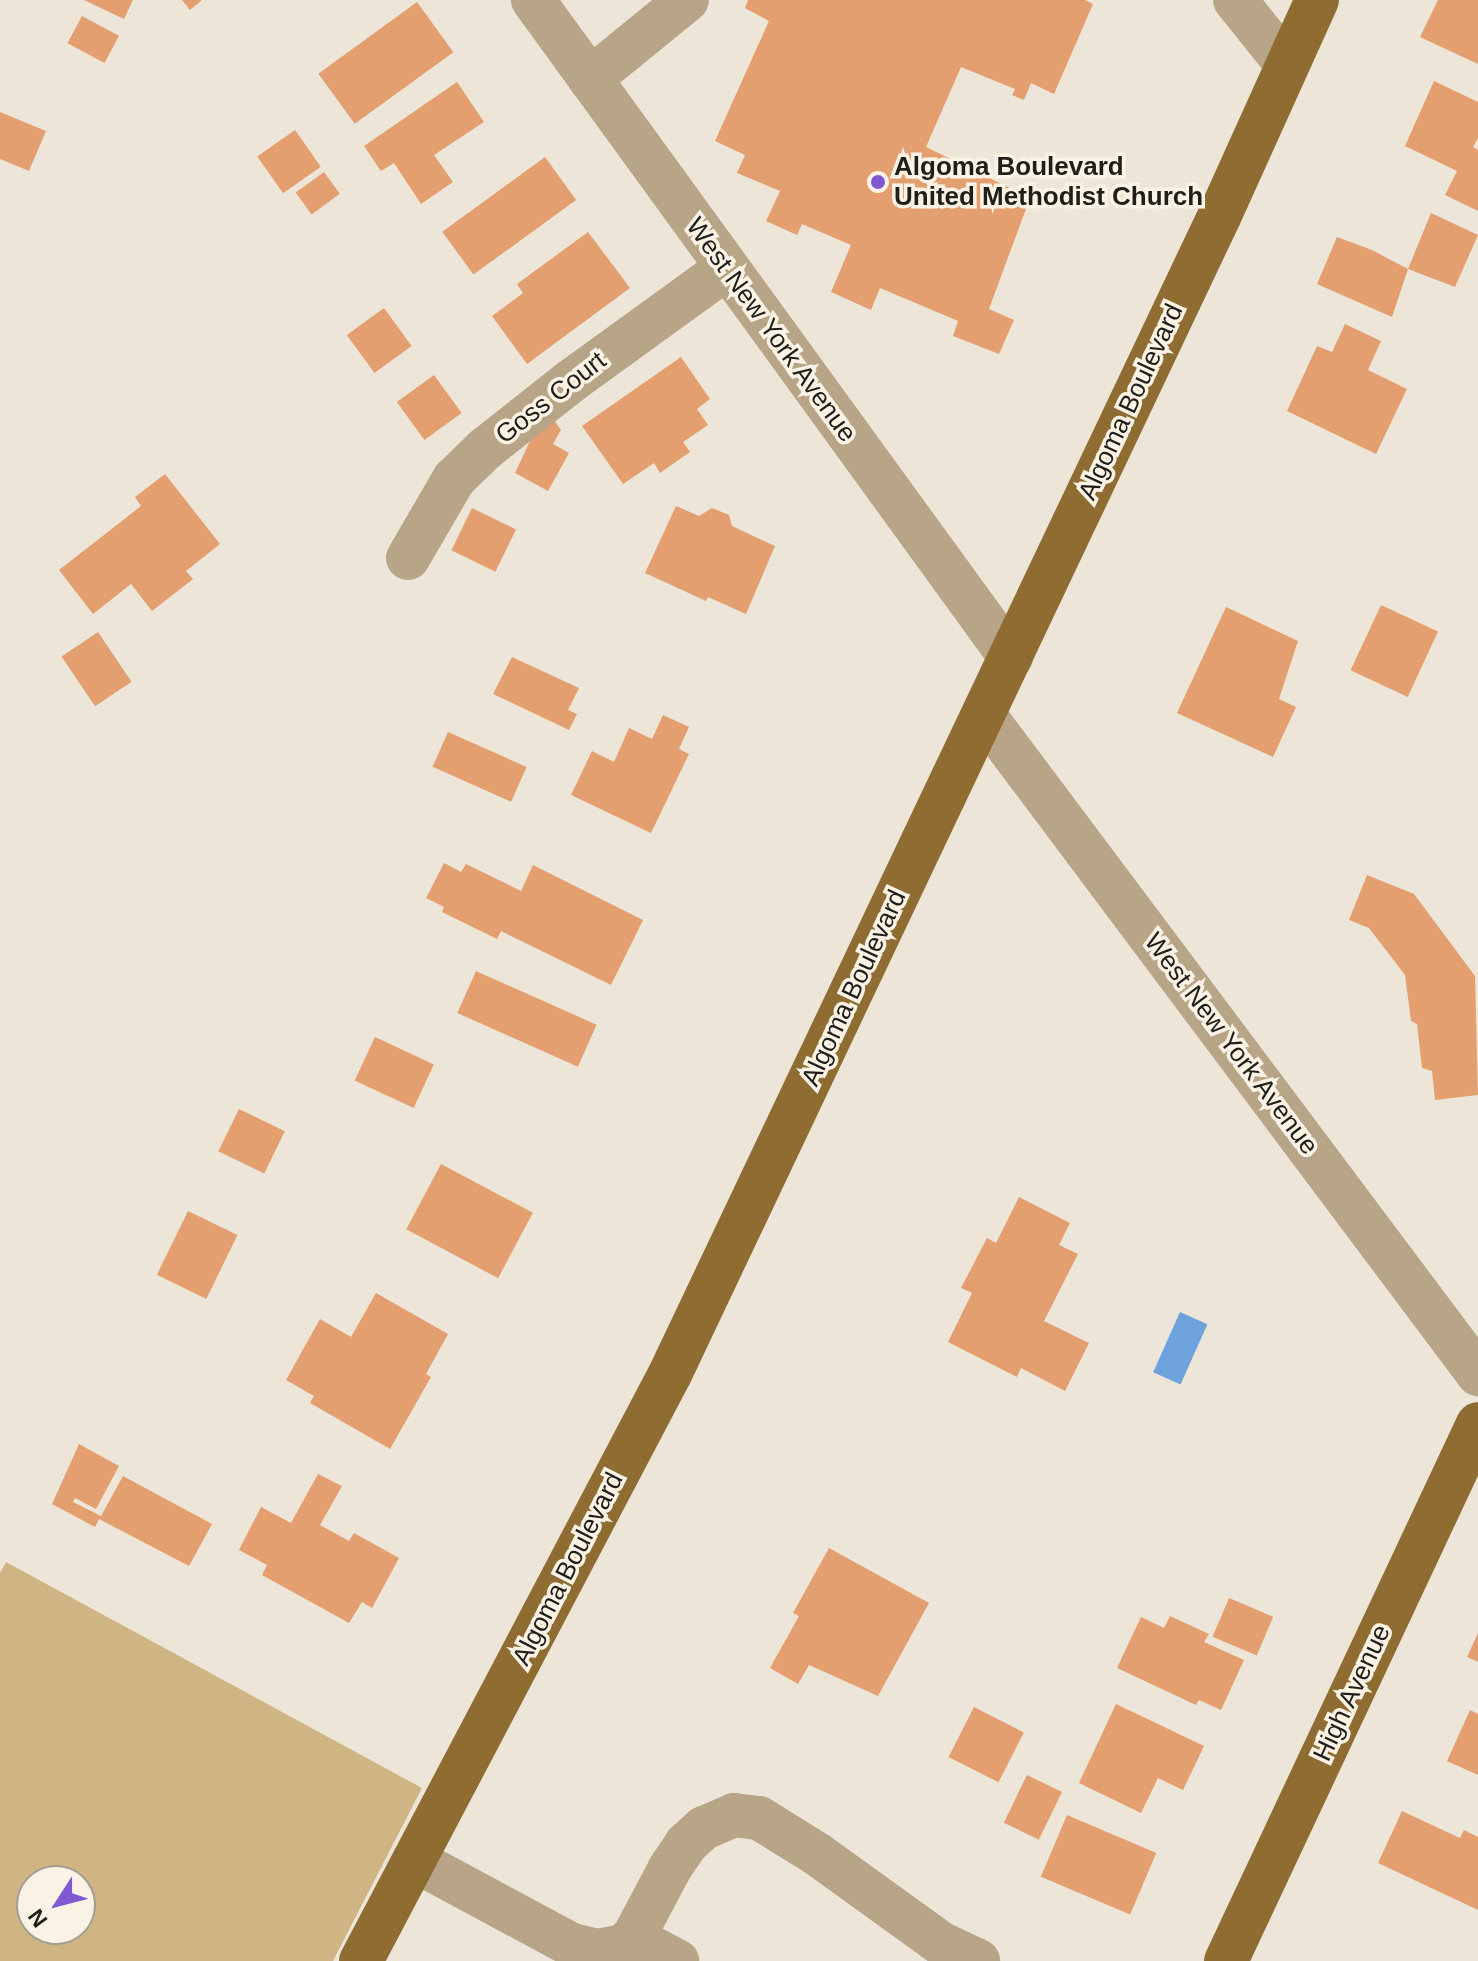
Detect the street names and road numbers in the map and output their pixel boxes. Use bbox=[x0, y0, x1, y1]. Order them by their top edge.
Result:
street label: West New York Avenue bbox=[679, 211, 863, 449]
street label: Algoma Boulevard bbox=[1072, 299, 1190, 505]
street label: Goss Court bbox=[490, 345, 612, 451]
street label: Algoma Boulevard bbox=[795, 885, 913, 1091]
street label: West New York Avenue bbox=[1137, 926, 1325, 1162]
street label: Algoma Boulevard bbox=[506, 1467, 630, 1671]
street label: High Avenue bbox=[1307, 1619, 1397, 1767]

